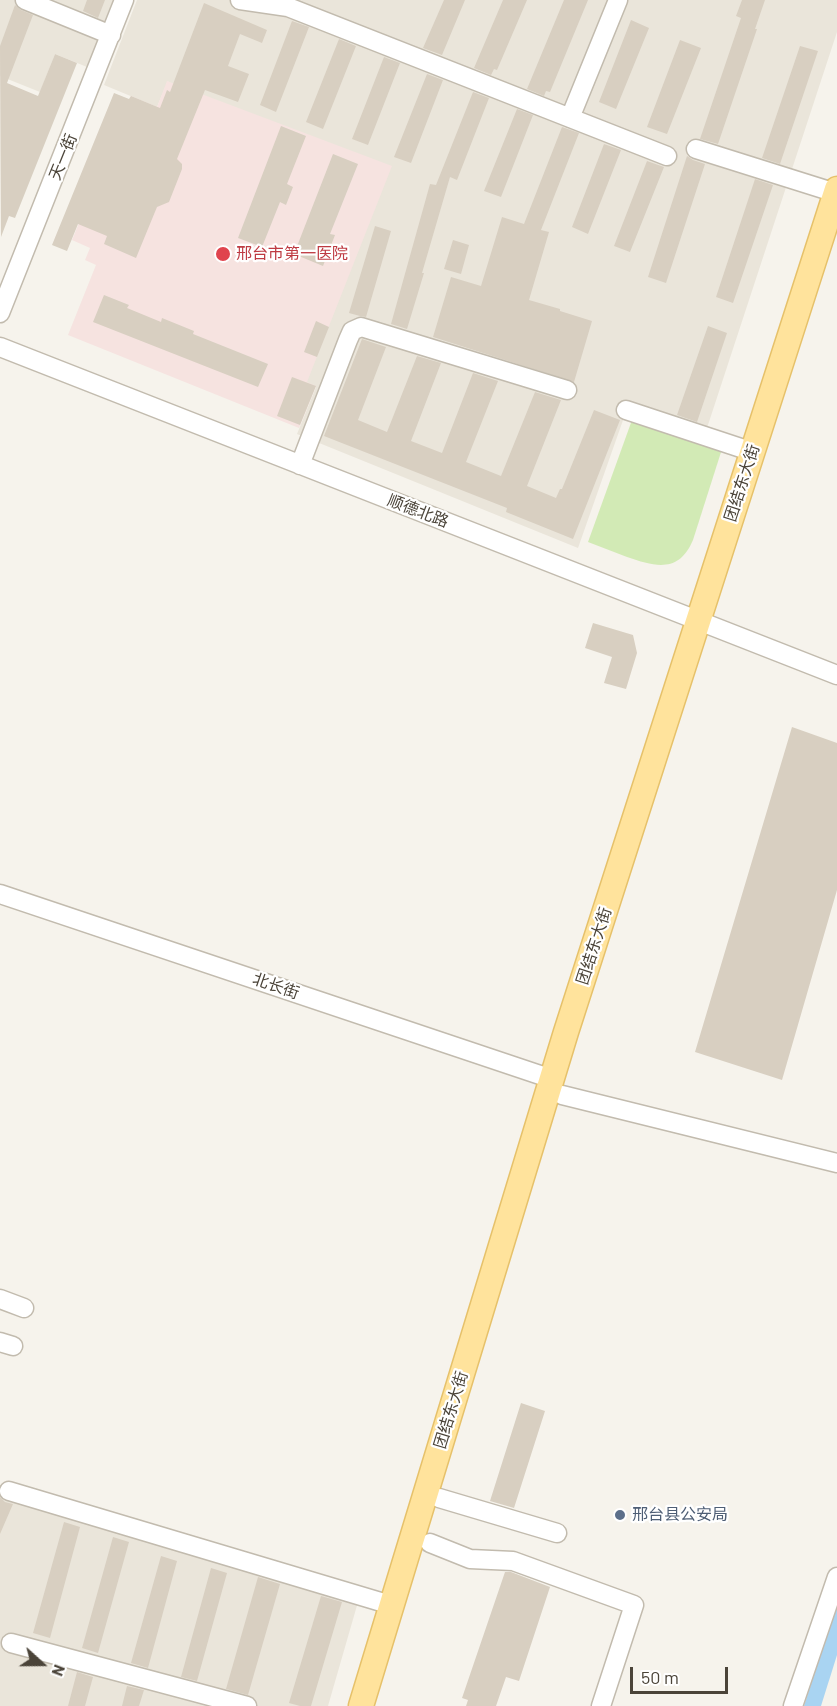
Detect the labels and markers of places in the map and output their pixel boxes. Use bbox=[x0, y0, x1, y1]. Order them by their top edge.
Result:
place label: 邢台市第一医院 bbox=[236, 244, 348, 264]
marker: 邢台市第一医院 bbox=[214, 245, 232, 263]
place label: 邢台县公安局 bbox=[632, 1505, 728, 1525]
marker: 邢台县公安局 bbox=[613, 1508, 627, 1522]

